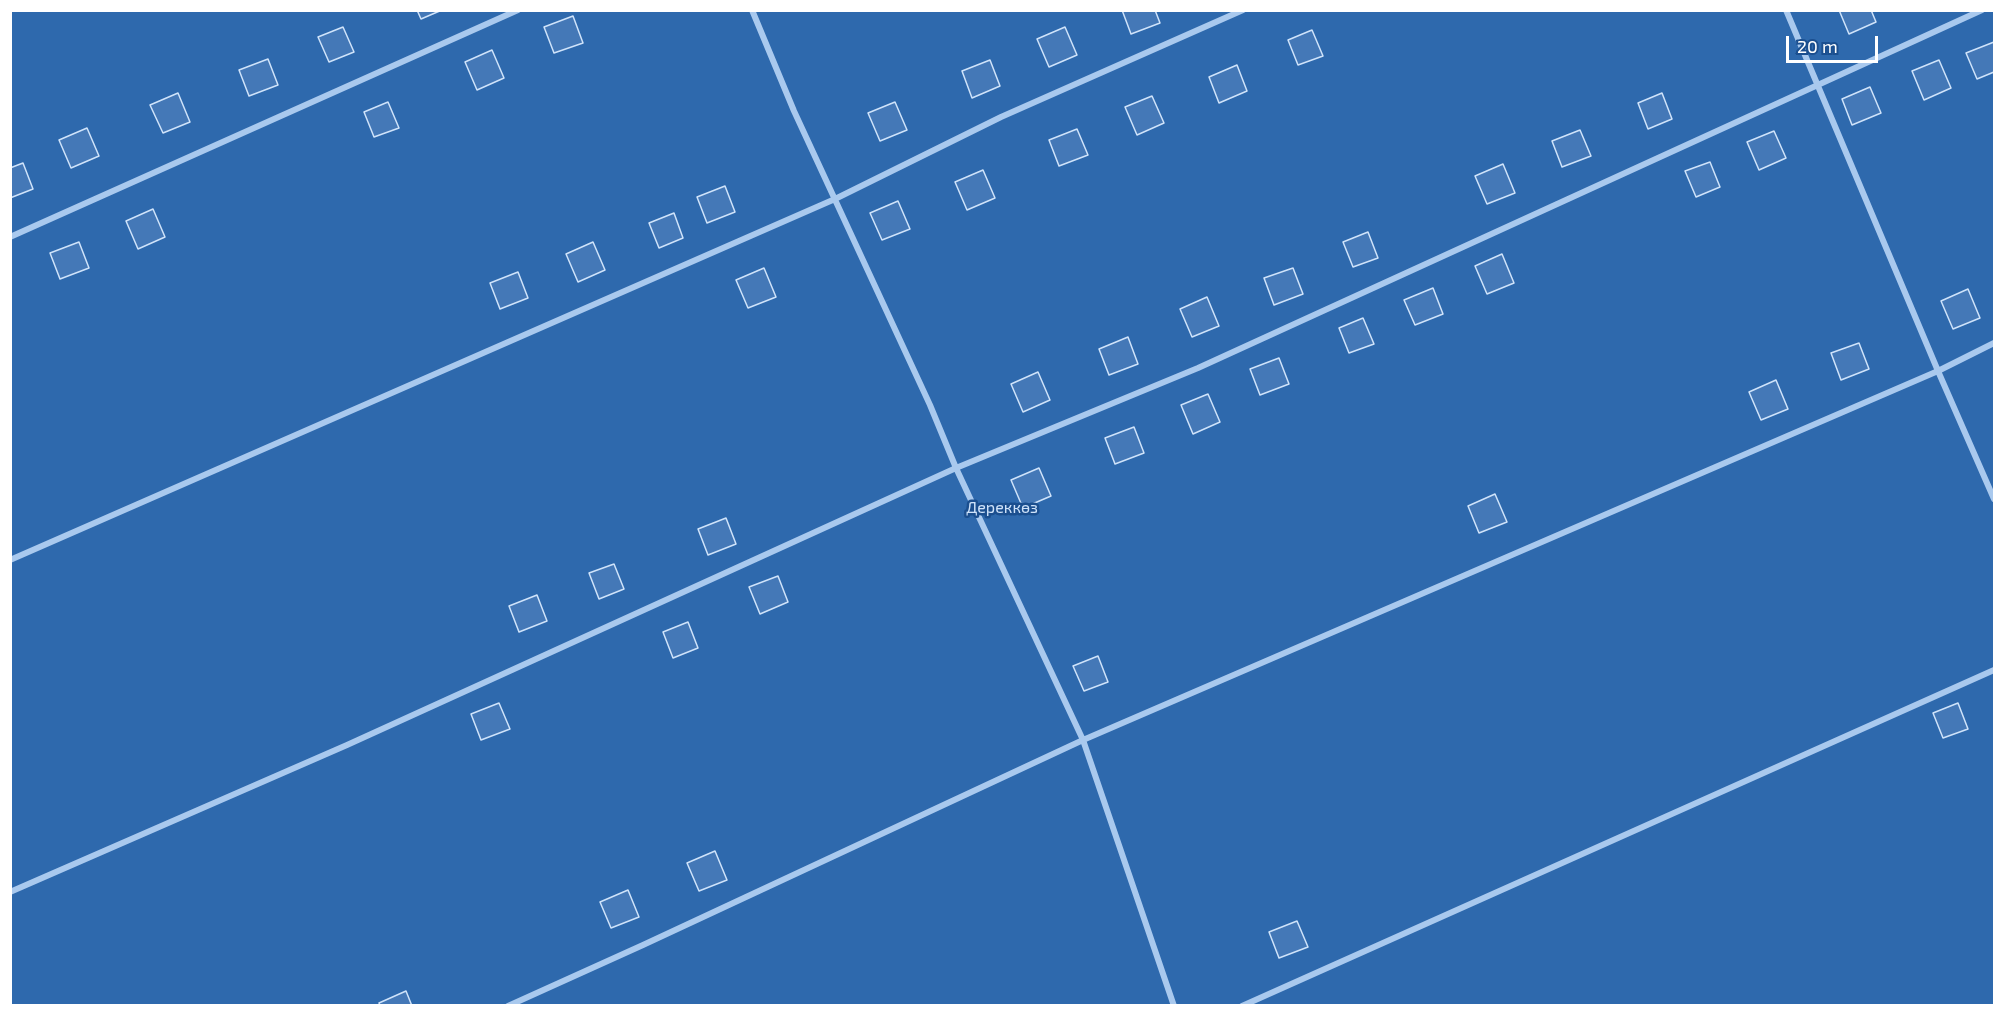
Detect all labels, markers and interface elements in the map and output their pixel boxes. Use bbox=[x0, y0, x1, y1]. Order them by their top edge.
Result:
scale bar bbox=[1789, 24, 1880, 62]
text: 20 m bbox=[1797, 35, 1838, 57]
park label: Дереккөз bbox=[966, 498, 1038, 518]

